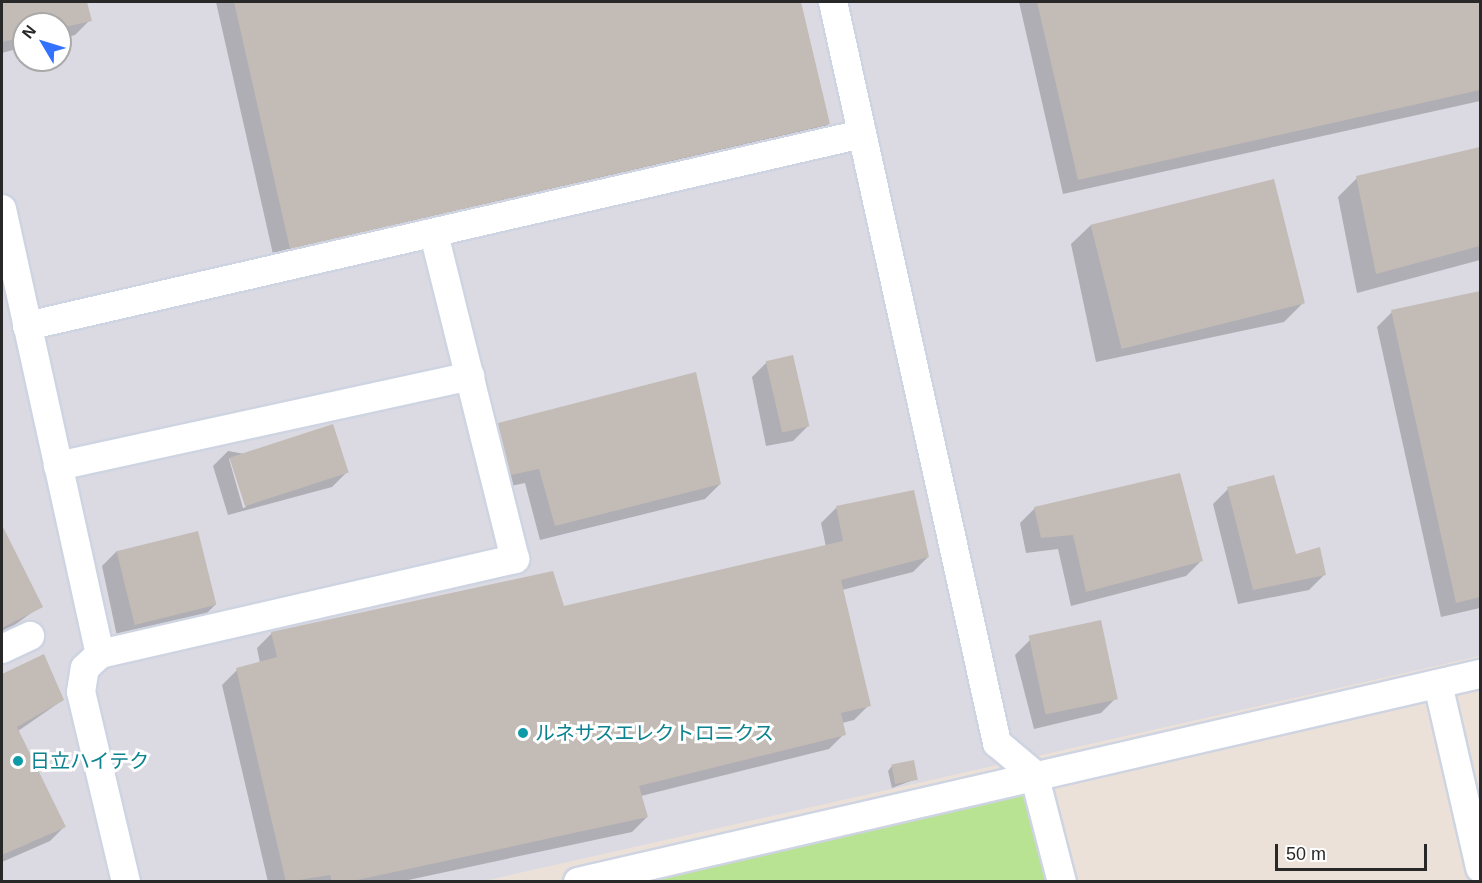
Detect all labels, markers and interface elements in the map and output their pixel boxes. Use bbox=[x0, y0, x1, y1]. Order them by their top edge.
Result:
north arrow bbox=[12, 12, 72, 72]
text: N bbox=[19, 22, 39, 42]
place label: ルネサスエレクトロニクス bbox=[535, 721, 775, 745]
marker: ルネサスエレクトロニクス bbox=[516, 726, 530, 740]
place label: 日立ハイテク bbox=[30, 749, 150, 773]
marker: 日立ハイテク bbox=[11, 754, 25, 768]
scale bar bbox=[1278, 832, 1430, 870]
text: 50 m bbox=[1286, 844, 1326, 864]

